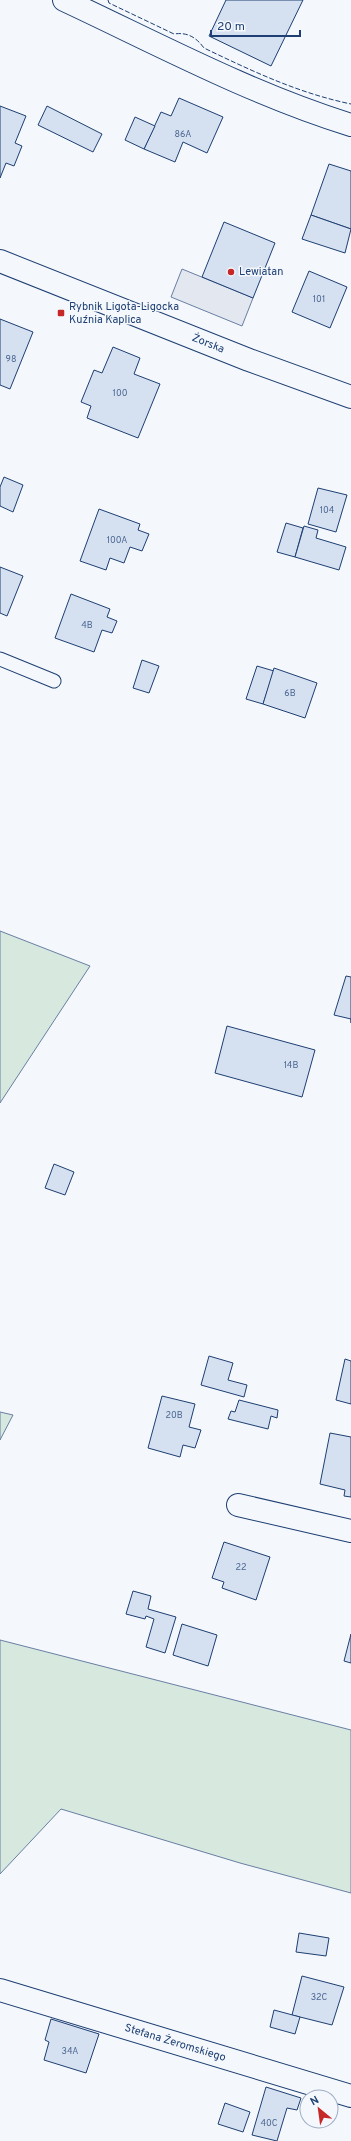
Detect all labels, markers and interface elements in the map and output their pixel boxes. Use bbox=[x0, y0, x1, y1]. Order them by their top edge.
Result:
scale bar bbox=[211, 12, 300, 38]
text: 20 m bbox=[217, 19, 245, 35]
house number: 86A bbox=[175, 129, 191, 140]
place label: Lewiatan bbox=[239, 265, 283, 279]
marker: Lewiatan bbox=[226, 267, 236, 277]
house number: 101 bbox=[313, 294, 325, 305]
place label: Rybnik Ligota-Ligocka Kuźnia Kaplica bbox=[69, 300, 179, 327]
marker: Rybnik Ligota-Ligocka Kuźnia Kaplica bbox=[56, 308, 66, 318]
street label: Żorska bbox=[190, 330, 227, 357]
house number: 98 bbox=[6, 354, 16, 365]
house number: 100 bbox=[113, 388, 128, 399]
house number: 104 bbox=[320, 505, 335, 516]
house number: 100A bbox=[107, 535, 127, 546]
house number: 4B bbox=[81, 620, 93, 631]
house number: 6B bbox=[284, 688, 296, 699]
house number: 14B bbox=[284, 1060, 298, 1071]
house number: 20B bbox=[165, 1410, 183, 1421]
house number: 22 bbox=[235, 1562, 247, 1573]
house number: 32C bbox=[311, 1992, 327, 2003]
street label: Stefana Żeromskiego bbox=[123, 2021, 228, 2065]
house number: 34A bbox=[62, 2046, 78, 2057]
north arrow bbox=[299, 2089, 339, 2129]
text: N bbox=[308, 2093, 321, 2109]
house number: 40C bbox=[260, 2118, 278, 2129]

